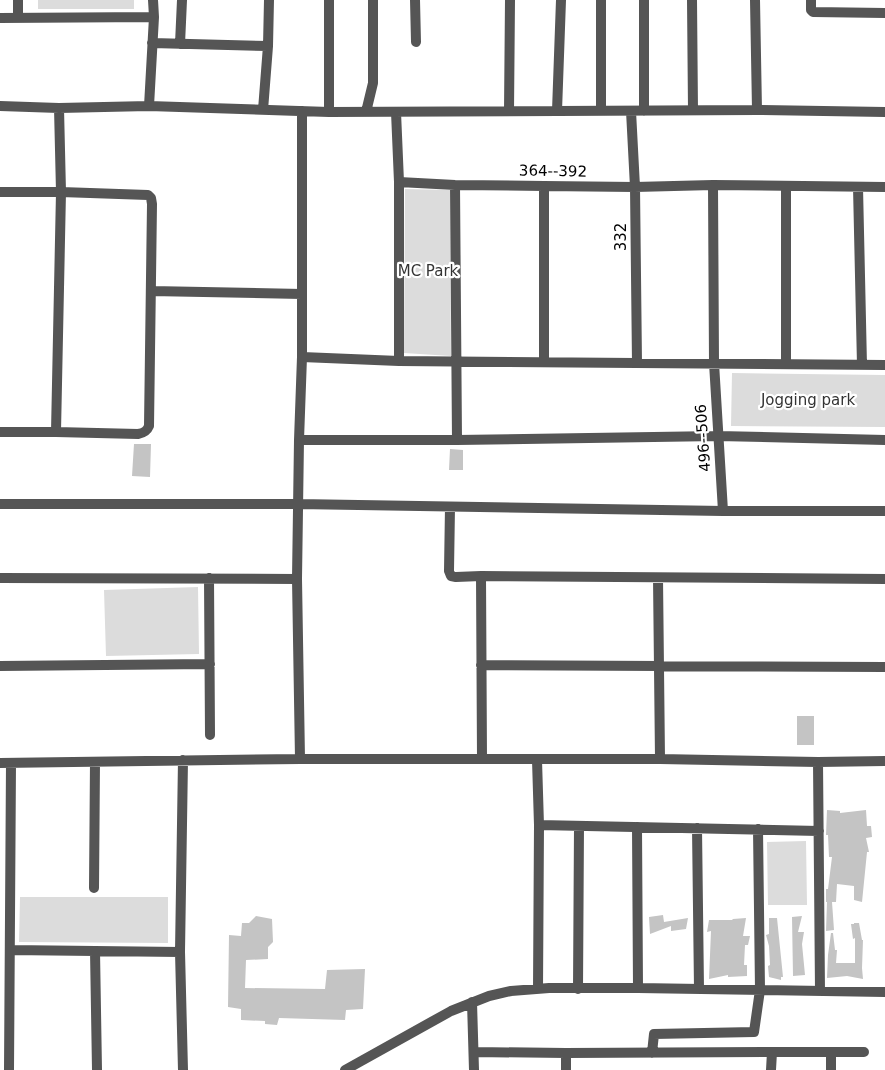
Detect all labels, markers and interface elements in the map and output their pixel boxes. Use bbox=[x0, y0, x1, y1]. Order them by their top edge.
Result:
street label: 364--392 bbox=[519, 161, 587, 181]
street label: 332 bbox=[612, 223, 630, 251]
park label: MC Park bbox=[398, 262, 459, 280]
park label: Jogging park bbox=[760, 391, 855, 409]
street label: 496--506 bbox=[692, 403, 714, 473]

